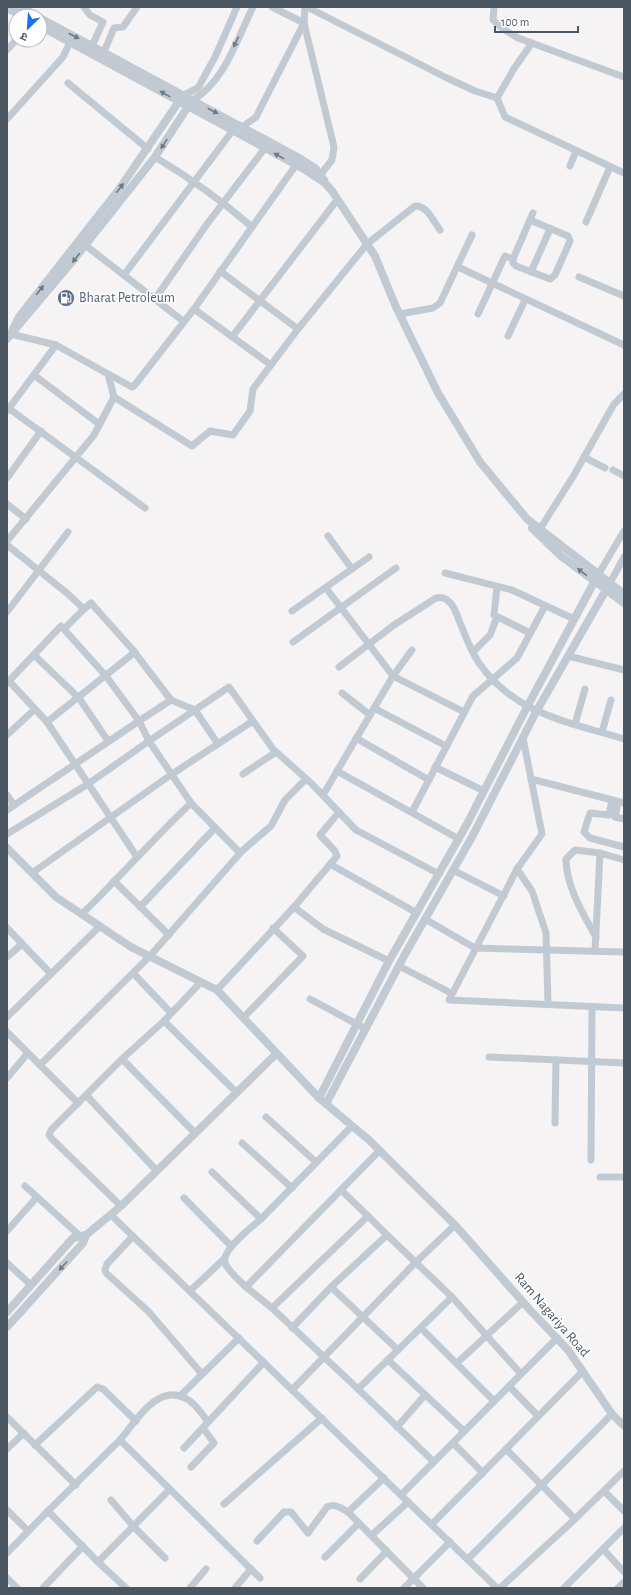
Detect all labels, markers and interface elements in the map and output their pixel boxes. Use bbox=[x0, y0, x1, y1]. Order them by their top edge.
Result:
north arrow bbox=[8, 8, 48, 48]
scale bar bbox=[495, 8, 578, 34]
text: 100 m bbox=[501, 16, 529, 28]
text: उ bbox=[18, 30, 29, 43]
one-way arrow bbox=[69, 33, 80, 39]
one-way arrow bbox=[233, 36, 239, 48]
one-way arrow bbox=[159, 90, 171, 97]
one-way arrow bbox=[208, 108, 219, 114]
one-way arrow bbox=[160, 138, 167, 150]
one-way arrow bbox=[274, 152, 285, 159]
one-way arrow bbox=[116, 182, 124, 193]
one-way arrow bbox=[71, 252, 80, 263]
one-way arrow bbox=[36, 285, 44, 296]
fuel station icon: Bharat Petroleum bbox=[56, 288, 76, 308]
place label: Bharat Petroleum bbox=[79, 291, 175, 305]
one-way arrow bbox=[576, 567, 587, 576]
one-way arrow bbox=[58, 1261, 67, 1271]
street label: Ram Nagariya Road bbox=[512, 1270, 592, 1360]

